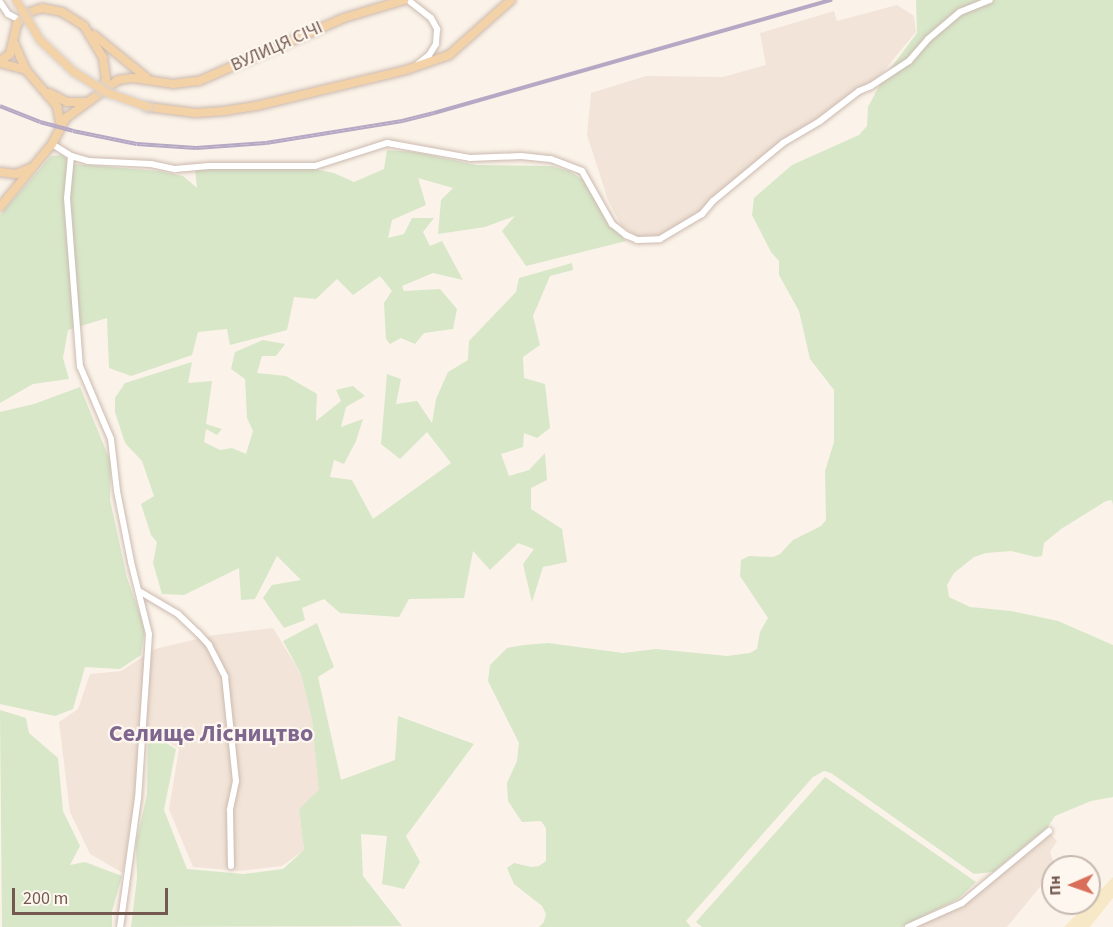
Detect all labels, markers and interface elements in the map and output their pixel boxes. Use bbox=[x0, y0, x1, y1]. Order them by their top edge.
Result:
street label: ВУЛИЦЯ СІЧІ bbox=[228, 17, 326, 77]
district label: Селище Лісництво bbox=[109, 720, 313, 748]
north arrow bbox=[1041, 855, 1101, 915]
text: Пн bbox=[1044, 875, 1066, 896]
scale bar bbox=[15, 876, 171, 914]
text: 200 m bbox=[23, 886, 68, 911]

